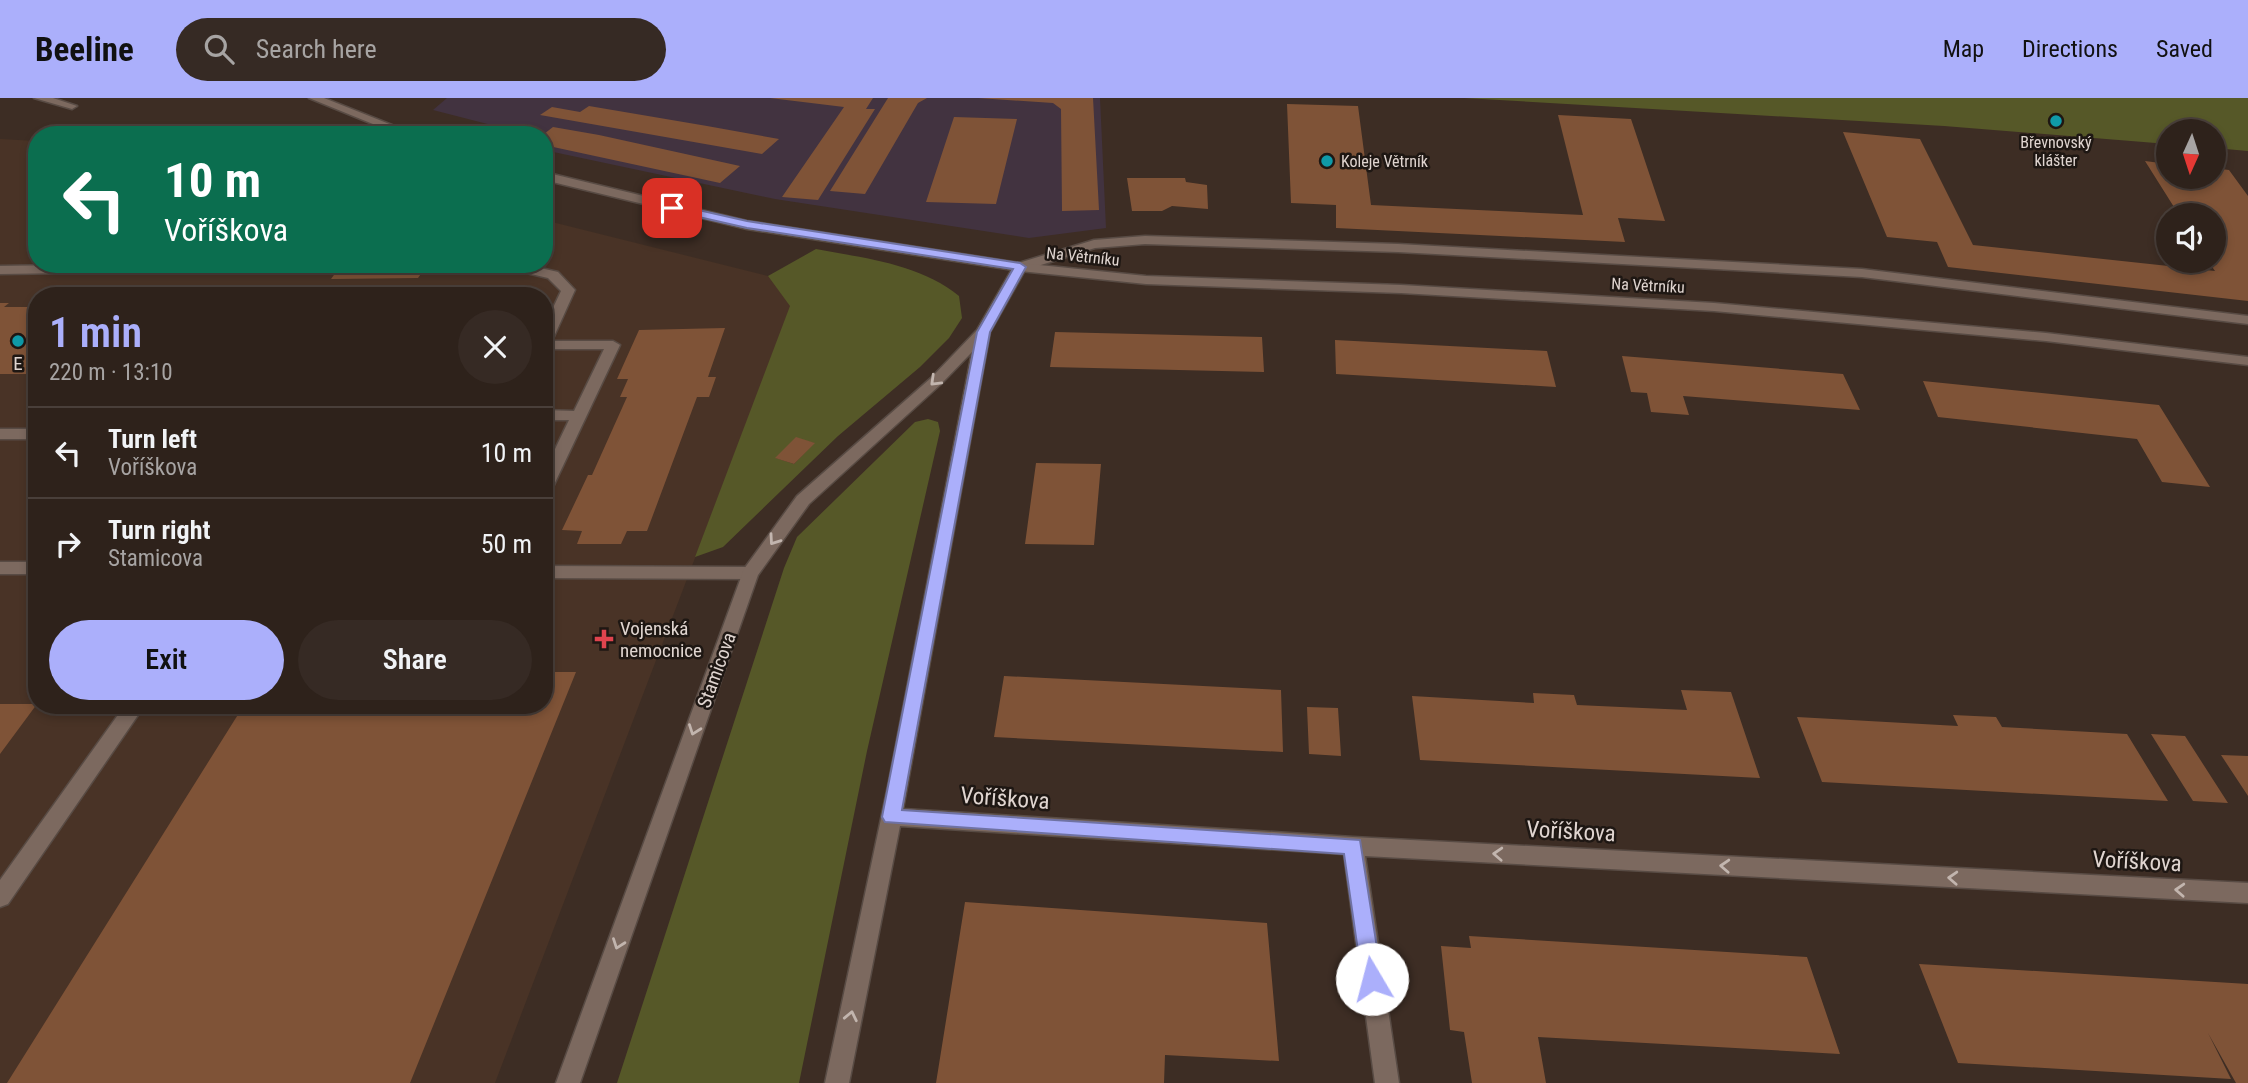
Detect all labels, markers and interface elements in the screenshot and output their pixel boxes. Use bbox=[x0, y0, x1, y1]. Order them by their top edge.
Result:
search box bbox=[176, 18, 666, 81]
text: Beeline bbox=[35, 30, 134, 69]
icon: search bbox=[200, 30, 238, 68]
text: Search here bbox=[256, 34, 377, 64]
text: Map bbox=[1943, 35, 1984, 63]
text: Directions bbox=[2022, 35, 2118, 63]
text: Saved bbox=[2156, 35, 2213, 63]
marker: Břevnovský klášter bbox=[2048, 113, 2064, 129]
north arrow bbox=[2156, 119, 2226, 189]
map controls bbox=[2156, 119, 2226, 273]
place label: Břevnovský klášter bbox=[2020, 133, 2092, 170]
text: 10 m bbox=[164, 152, 261, 209]
place label: Koleje Větrník bbox=[1341, 152, 1429, 171]
marker: Koleje Větrník bbox=[1319, 153, 1335, 169]
icon: left bbox=[49, 154, 140, 245]
pin bbox=[642, 178, 702, 238]
icon: arrive bbox=[653, 189, 691, 227]
button: sound bbox=[2156, 203, 2226, 273]
text: Voříškova bbox=[164, 211, 288, 249]
street label: Na Větrníku bbox=[1045, 243, 1120, 270]
street label: Na Větrníku bbox=[1611, 274, 1685, 297]
text: 1 min bbox=[49, 308, 142, 357]
button: close bbox=[458, 310, 532, 384]
marker: E bbox=[10, 333, 26, 349]
place label: E bbox=[13, 352, 23, 375]
text: 220 m · 13:10 bbox=[49, 359, 173, 386]
one-way arrow bbox=[931, 373, 944, 386]
text: Turn left bbox=[108, 424, 197, 454]
icon: left bbox=[49, 434, 87, 472]
text: 10 m bbox=[481, 438, 532, 468]
text: Voříškova bbox=[108, 454, 197, 481]
text: Turn right bbox=[108, 515, 210, 545]
icon: right bbox=[49, 525, 87, 563]
text: 50 m bbox=[481, 529, 532, 559]
one-way arrow bbox=[770, 532, 782, 545]
text: Stamicova bbox=[108, 545, 203, 572]
place label: Vojenská nemocnice bbox=[620, 617, 702, 662]
button: Exit bbox=[49, 620, 284, 700]
button: Share bbox=[298, 620, 532, 700]
marker: Vojenská nemocnice bbox=[594, 629, 614, 649]
street label: Stamicova bbox=[692, 629, 741, 711]
one-way arrow bbox=[689, 723, 703, 735]
street label: Voříškova bbox=[959, 782, 1050, 815]
street label: Voříškova bbox=[1526, 816, 1616, 847]
one-way arrow bbox=[1493, 846, 1504, 861]
street label: Voříškova bbox=[2092, 846, 2182, 877]
one-way arrow bbox=[1720, 858, 1731, 873]
one-way arrow bbox=[1947, 870, 1958, 885]
one-way arrow bbox=[2174, 882, 2185, 897]
one-way arrow bbox=[612, 938, 626, 950]
position arrow bbox=[1335, 942, 1409, 1016]
one-way arrow bbox=[842, 1010, 857, 1022]

